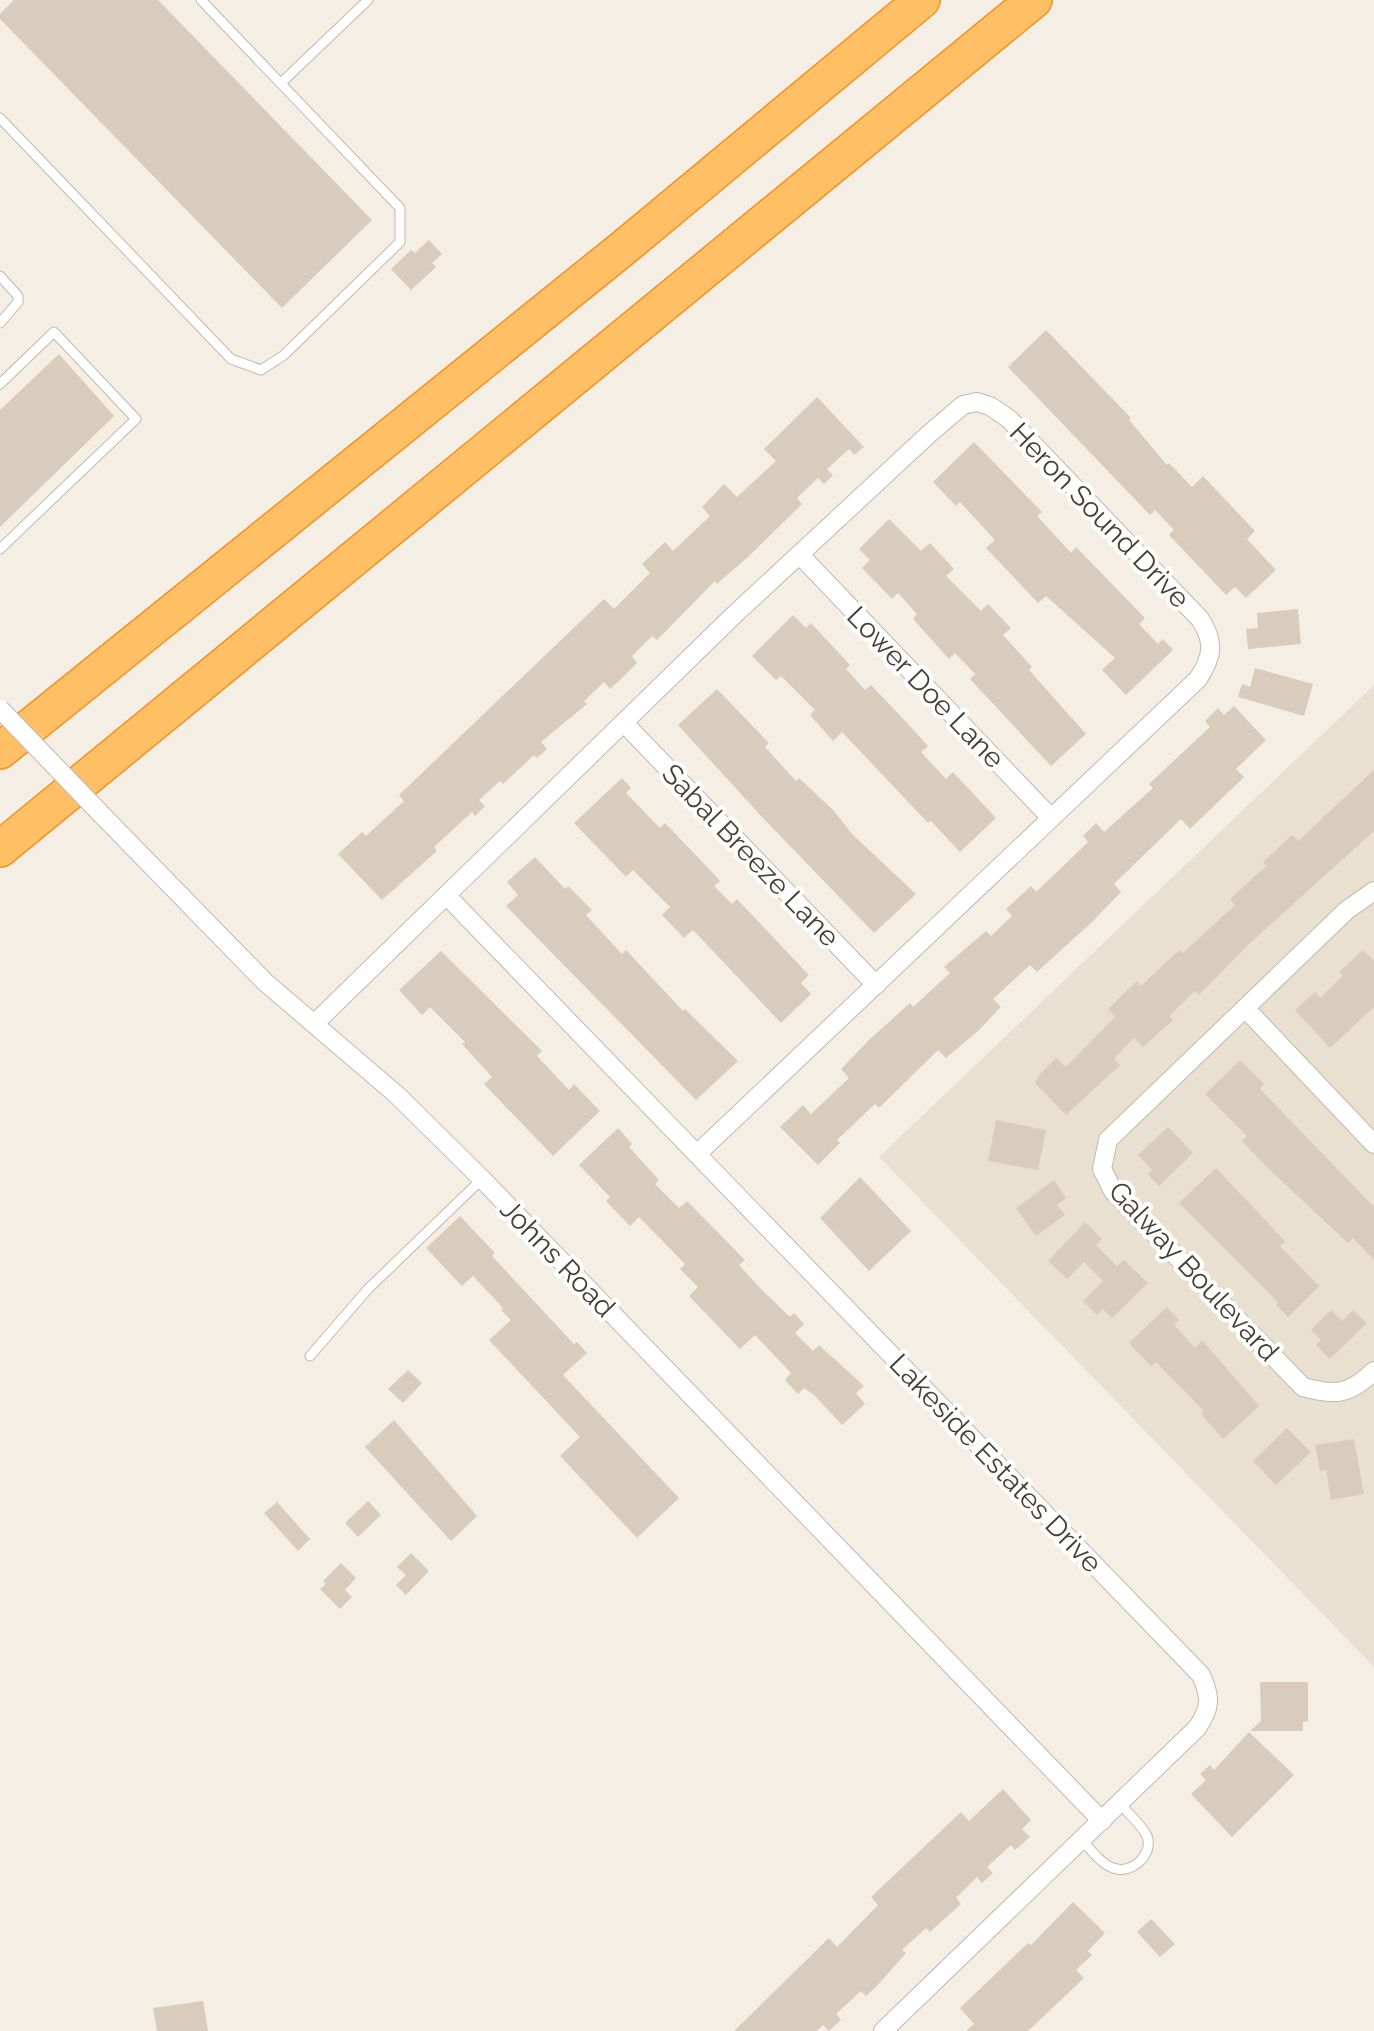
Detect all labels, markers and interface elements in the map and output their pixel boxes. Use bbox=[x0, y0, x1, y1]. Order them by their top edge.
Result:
street label: Heron Sound Drive bbox=[1003, 416, 1196, 615]
street label: Lower Doe Lane bbox=[840, 600, 1011, 775]
street label: Sabal Breeze Lane bbox=[655, 757, 846, 953]
street label: Galway Boulevard bbox=[1102, 1175, 1285, 1368]
street label: Johns Road bbox=[494, 1193, 622, 1324]
street label: Lakeside Estates Drive bbox=[883, 1347, 1109, 1579]

